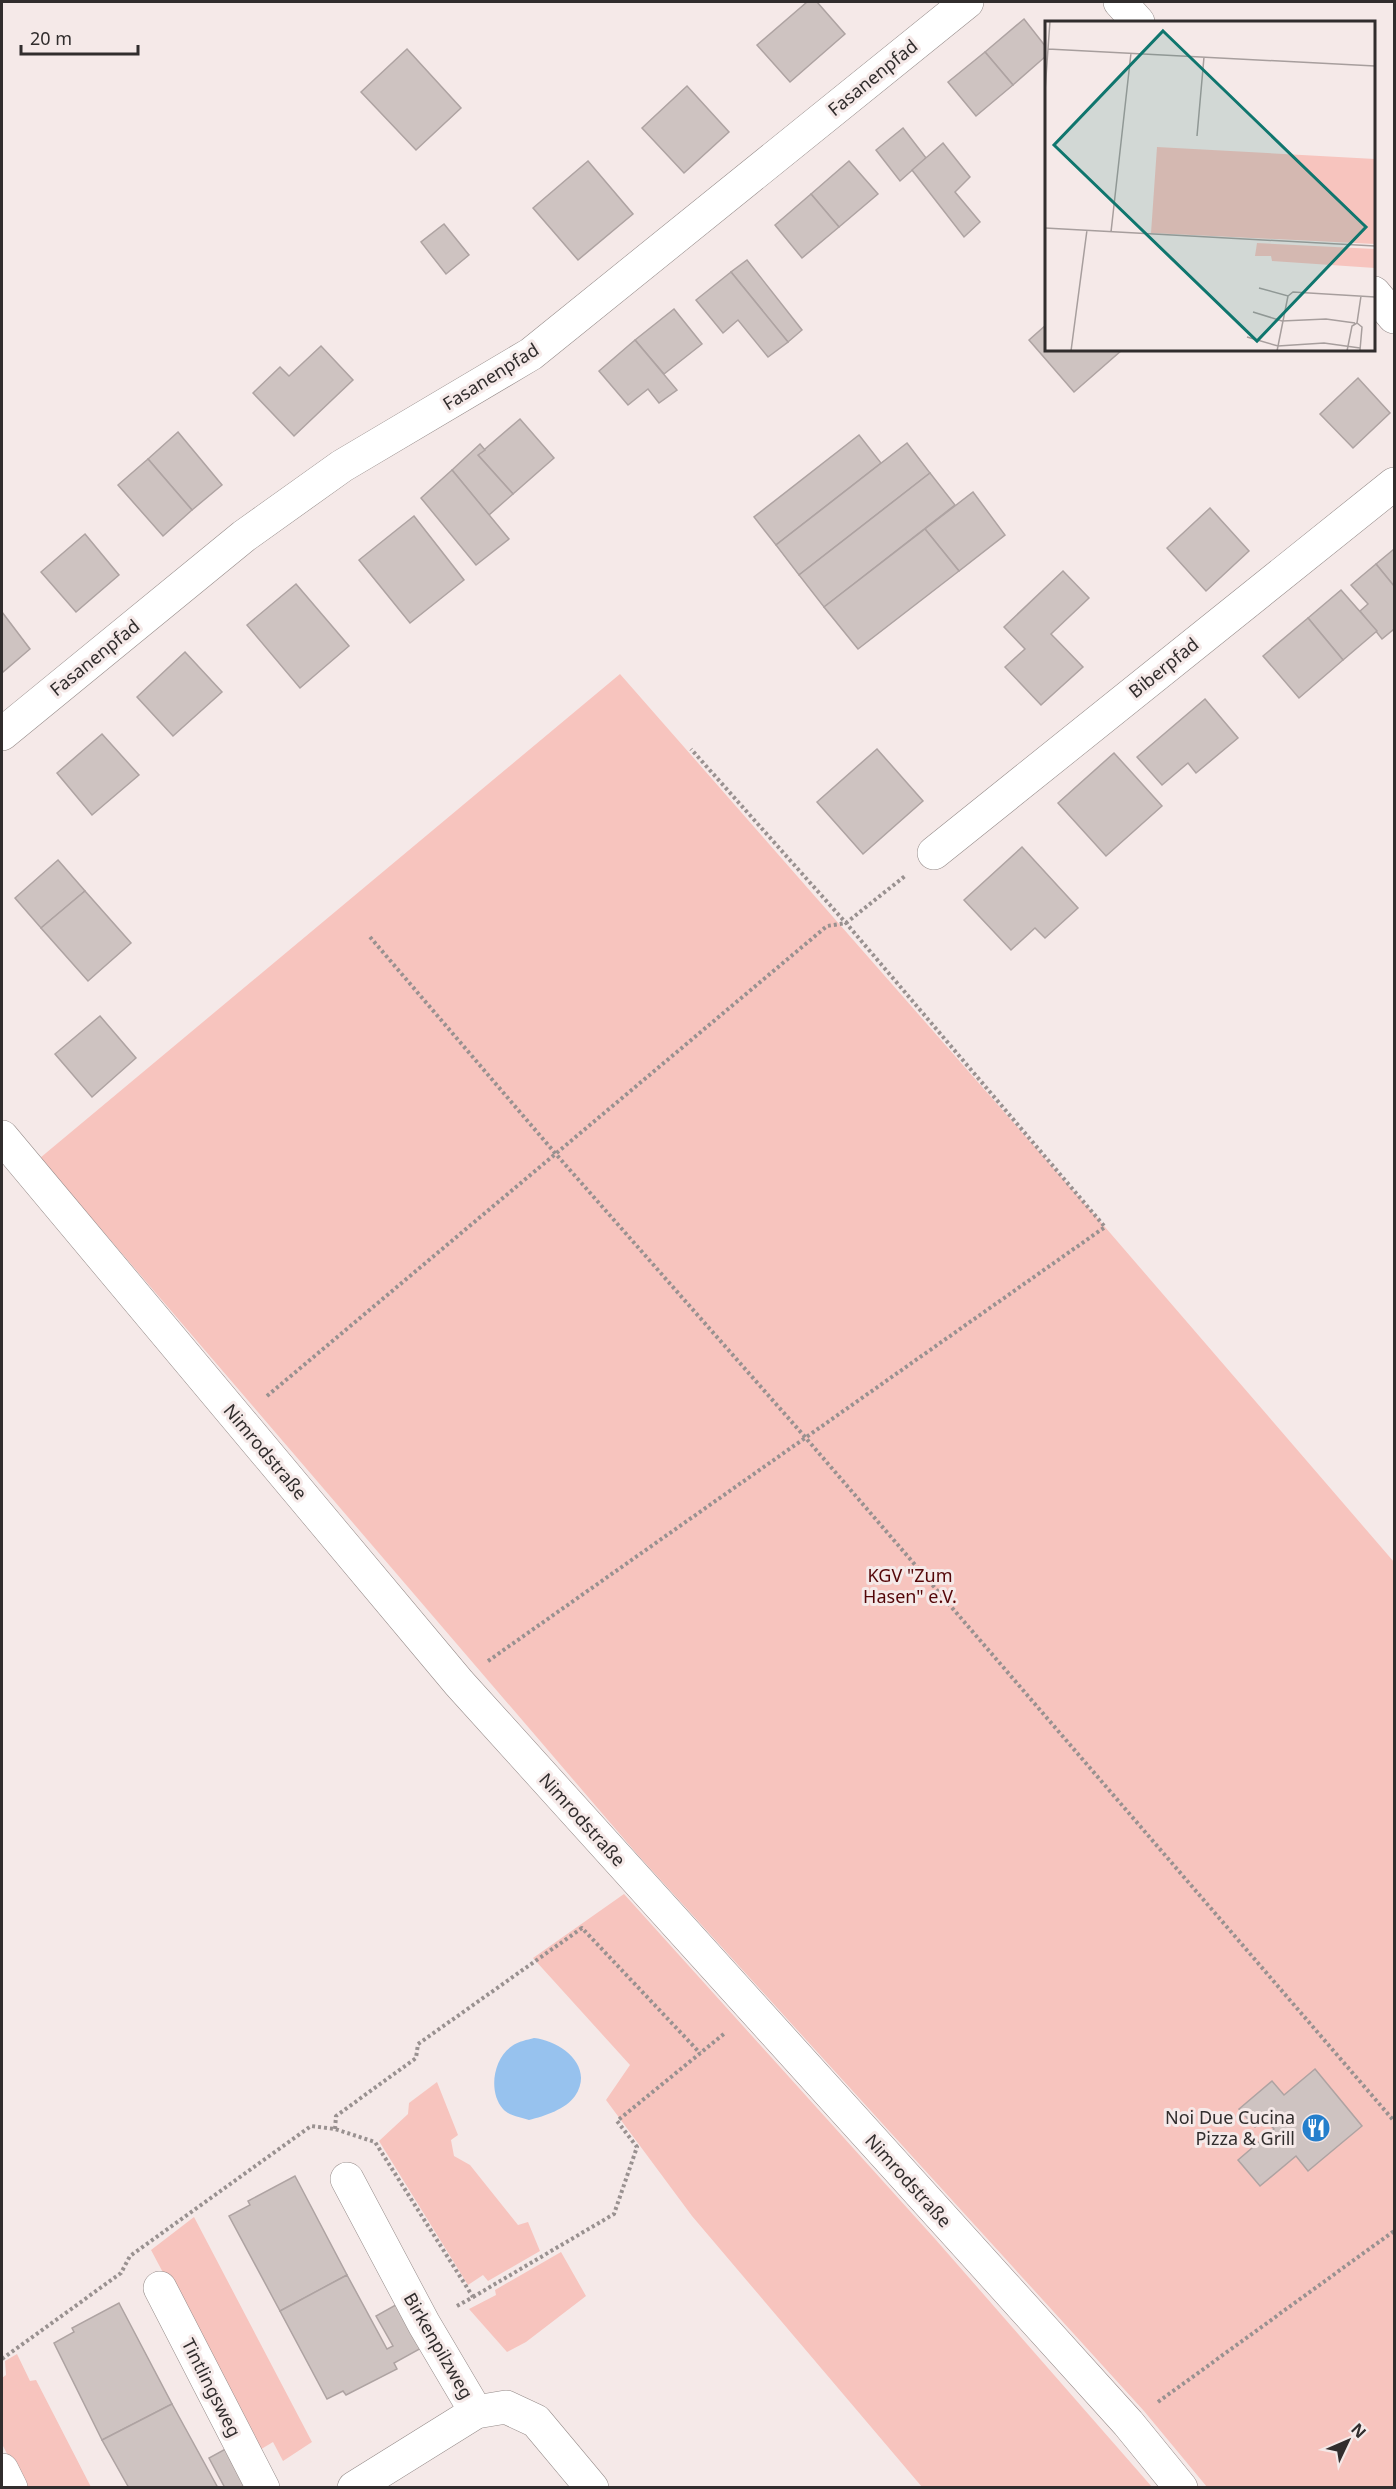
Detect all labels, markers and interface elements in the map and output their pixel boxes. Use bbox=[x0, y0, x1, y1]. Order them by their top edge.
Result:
scale bar bbox=[21, 18, 138, 56]
inset map bbox=[1045, 21, 1375, 351]
text: 20 m bbox=[30, 26, 72, 50]
street label: Fasanenpfad bbox=[822, 34, 922, 121]
street label: Fasanenpfad bbox=[438, 337, 543, 415]
street label: Fasanenpfad bbox=[44, 614, 144, 701]
street label: Biberpfad bbox=[1123, 632, 1203, 703]
street label: Nimrodstraße bbox=[219, 1398, 313, 1504]
park label: KGV "Zum Hasen" e.V. bbox=[863, 1563, 957, 1608]
street label: Nimrodstraße bbox=[534, 1767, 631, 1871]
place label: Noi Due Cucina Pizza & Grill bbox=[1165, 2105, 1295, 2150]
restaurant icon: Noi Due Cucina Pizza & Grill bbox=[1300, 2112, 1332, 2144]
street label: Nimrodstraße bbox=[860, 2128, 957, 2232]
street label: Birkenpilzweg bbox=[399, 2288, 479, 2403]
street label: Tintlingsweg bbox=[177, 2334, 247, 2441]
north arrow bbox=[1318, 2411, 1378, 2471]
text: N bbox=[1346, 2418, 1371, 2443]

